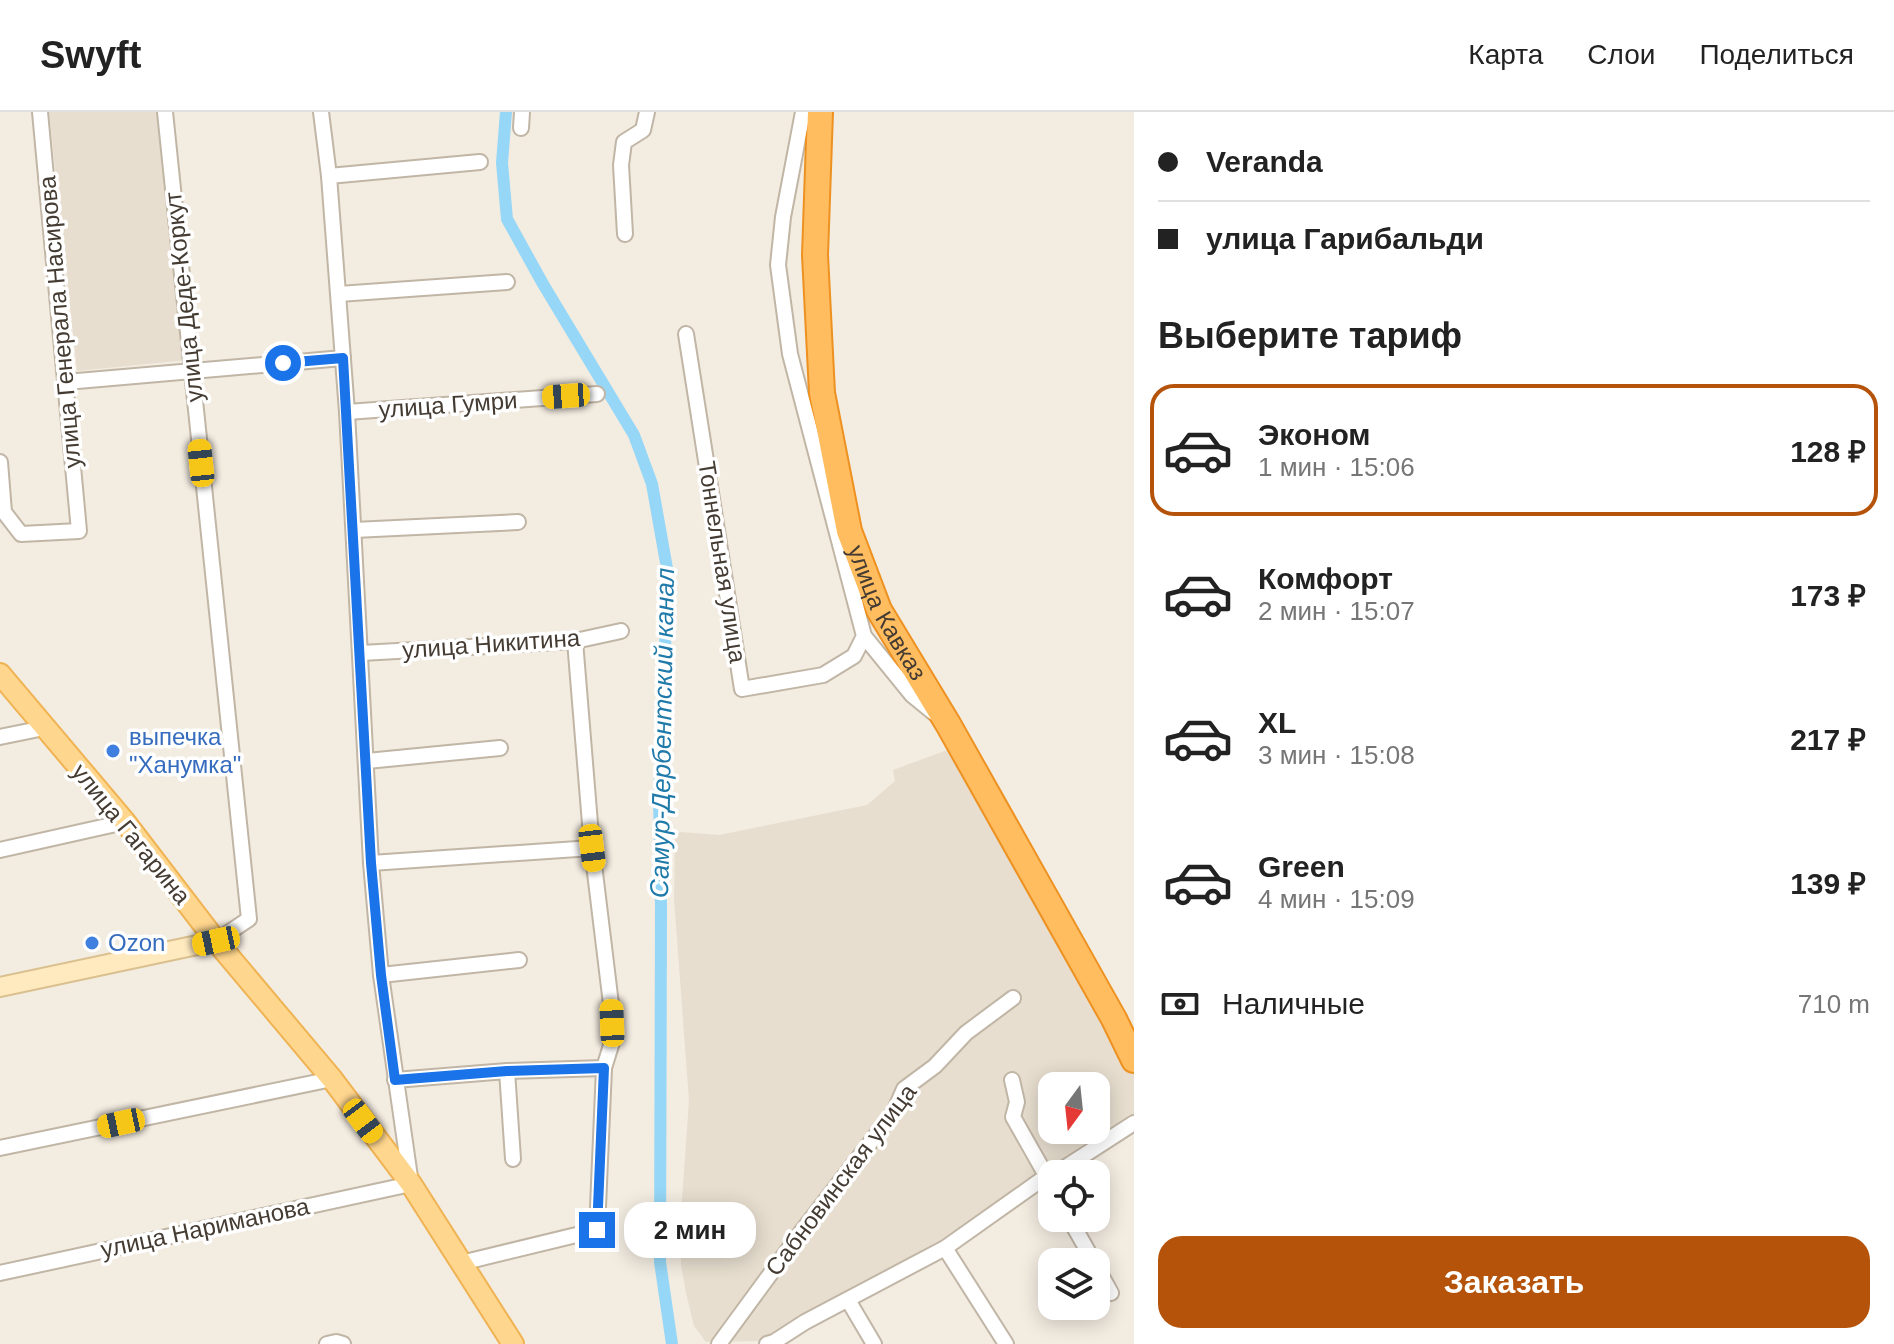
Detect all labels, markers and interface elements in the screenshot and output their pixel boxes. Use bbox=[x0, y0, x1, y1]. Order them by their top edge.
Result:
text: Swyft bbox=[40, 34, 141, 76]
text: Карта bbox=[1468, 39, 1543, 70]
text: Слои bbox=[1587, 39, 1655, 70]
text: Поделиться bbox=[1699, 39, 1854, 70]
text: Veranda bbox=[1206, 145, 1323, 178]
street label: улица Генерала Насирова bbox=[33, 174, 86, 469]
street label: улица Деде-Коркут bbox=[159, 190, 208, 404]
text: улица Гарибальди bbox=[1206, 222, 1484, 255]
text: Выберите тариф bbox=[1158, 315, 1462, 356]
route start bbox=[265, 345, 301, 381]
car bbox=[541, 382, 591, 410]
street label: улица Гумри bbox=[378, 386, 518, 423]
icon: car bbox=[1162, 414, 1234, 486]
text: Эконом bbox=[1258, 418, 1371, 451]
text: 128 ₽ bbox=[1790, 435, 1866, 468]
car bbox=[187, 438, 215, 488]
text: 1 мин · 15:06 bbox=[1258, 452, 1415, 482]
street label: Тоннельная улица bbox=[693, 459, 752, 665]
street label: улица Кавказ bbox=[843, 541, 932, 685]
icon: car bbox=[1162, 558, 1234, 630]
text: Комфорт bbox=[1258, 562, 1393, 595]
water label: Самур-Дербентский канал bbox=[644, 567, 680, 898]
text: 173 ₽ bbox=[1790, 579, 1866, 612]
text: 2 мин · 15:07 bbox=[1258, 596, 1415, 626]
street label: улица Никитина bbox=[401, 624, 581, 663]
icon: car bbox=[1162, 702, 1234, 774]
text: XL bbox=[1258, 706, 1296, 739]
place label: выпечка "Ханумка" bbox=[129, 723, 241, 778]
text: 217 ₽ bbox=[1790, 723, 1866, 756]
text: 3 мин · 15:08 bbox=[1258, 740, 1415, 770]
marker: выпечка "Ханумка" bbox=[104, 742, 122, 760]
street label: улица Гагарина bbox=[67, 758, 197, 910]
car bbox=[577, 823, 607, 873]
icon: car bbox=[1162, 846, 1234, 918]
text: Green bbox=[1258, 850, 1345, 883]
text: 139 ₽ bbox=[1790, 867, 1866, 900]
text: 4 мин · 15:09 bbox=[1258, 884, 1415, 914]
car bbox=[190, 924, 242, 958]
place label: Ozon bbox=[108, 929, 165, 956]
marker: Ozon bbox=[83, 934, 101, 952]
icon: cash bbox=[1158, 982, 1202, 1026]
text: Наличные bbox=[1222, 987, 1365, 1020]
text: 710 m bbox=[1798, 989, 1870, 1019]
car bbox=[599, 999, 625, 1047]
north arrow bbox=[1038, 1072, 1110, 1144]
map controls bbox=[1038, 1072, 1110, 1320]
street label: Сабновинская улица bbox=[760, 1078, 922, 1281]
car bbox=[339, 1095, 387, 1147]
car bbox=[95, 1106, 147, 1140]
button: locate bbox=[1038, 1160, 1110, 1232]
street label: улица Нариманова bbox=[98, 1192, 312, 1263]
callout: 2 мин bbox=[625, 1202, 757, 1258]
route end bbox=[579, 1212, 615, 1248]
text: 2 мин bbox=[654, 1215, 726, 1245]
button: Заказать bbox=[1158, 1236, 1870, 1328]
button: layers bbox=[1038, 1248, 1110, 1320]

